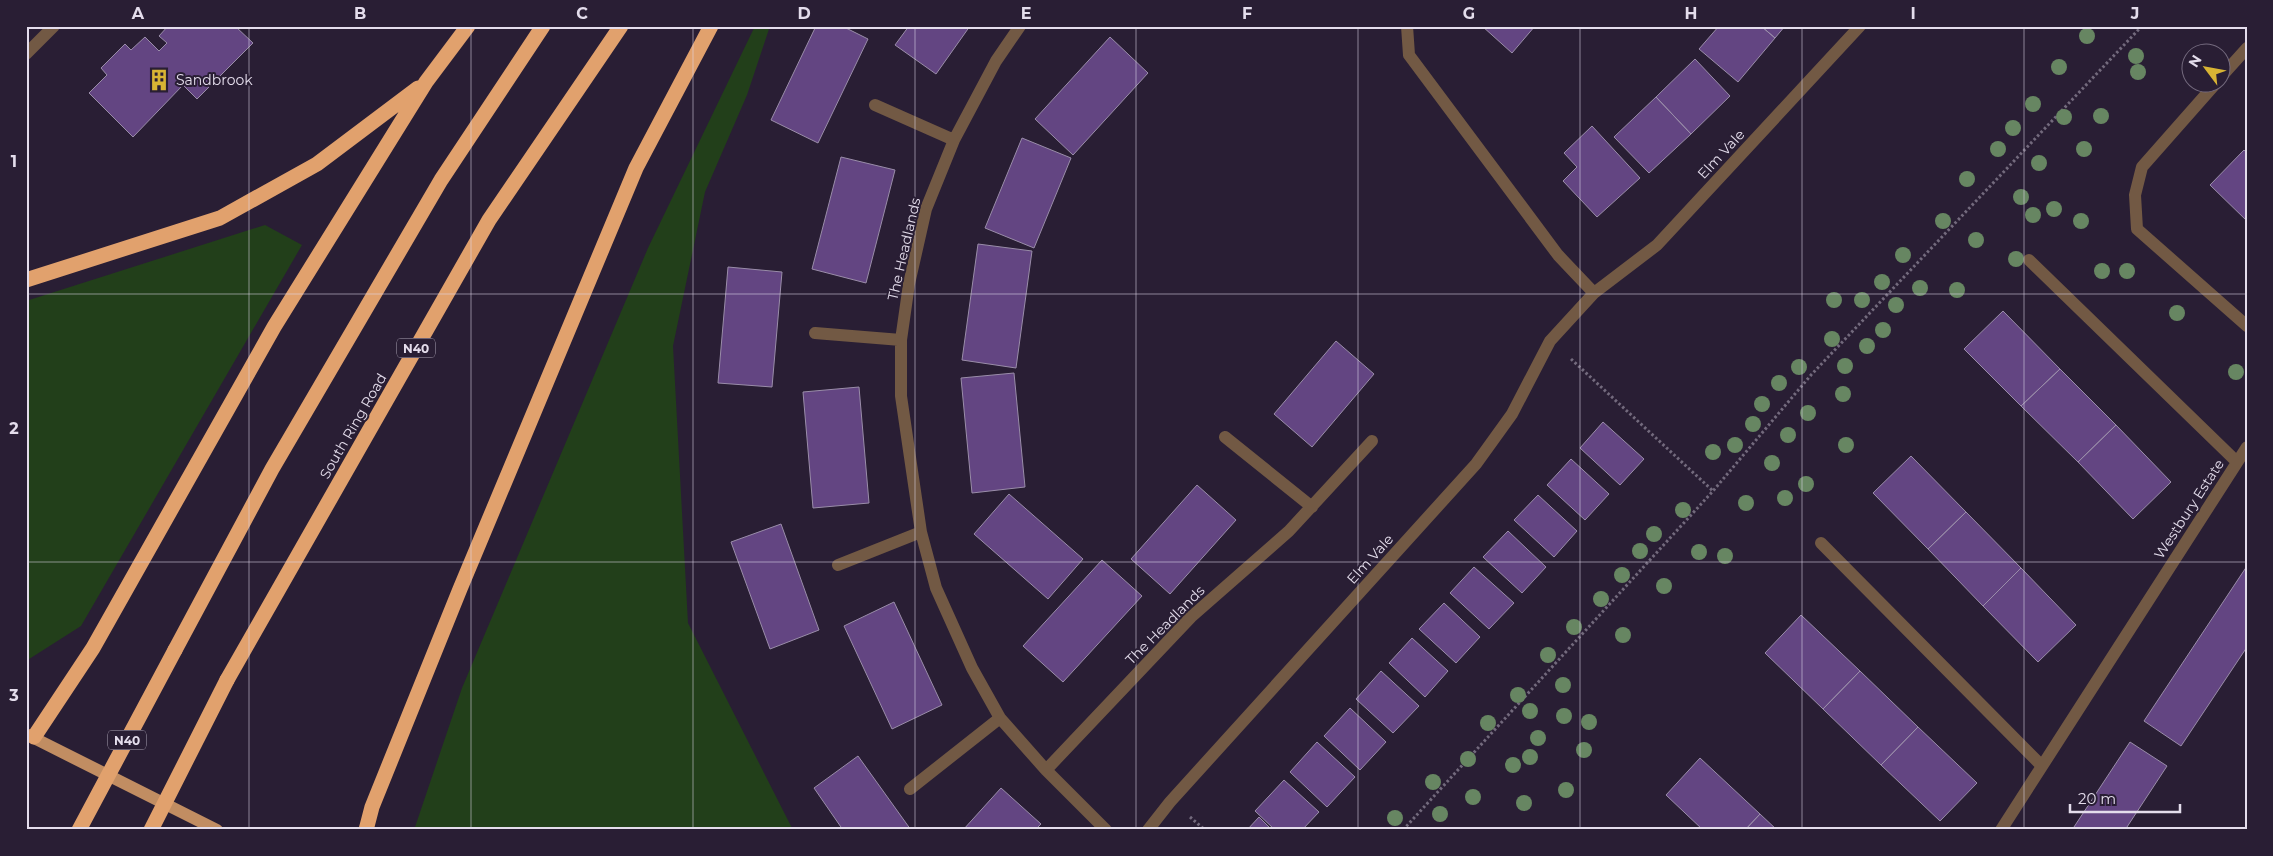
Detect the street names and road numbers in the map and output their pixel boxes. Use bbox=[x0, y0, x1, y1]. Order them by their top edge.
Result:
street label: Elm Vale bbox=[1694, 126, 1748, 182]
street label: The Headlands bbox=[883, 196, 925, 302]
road number: N40 bbox=[397, 338, 435, 358]
street label: South Ring Road bbox=[315, 370, 391, 482]
street label: Westbury Estate bbox=[2150, 456, 2228, 562]
street label: Elm Vale bbox=[1343, 530, 1397, 588]
street label: The Headlands bbox=[1122, 581, 1209, 668]
road number: N40 bbox=[108, 730, 146, 750]

